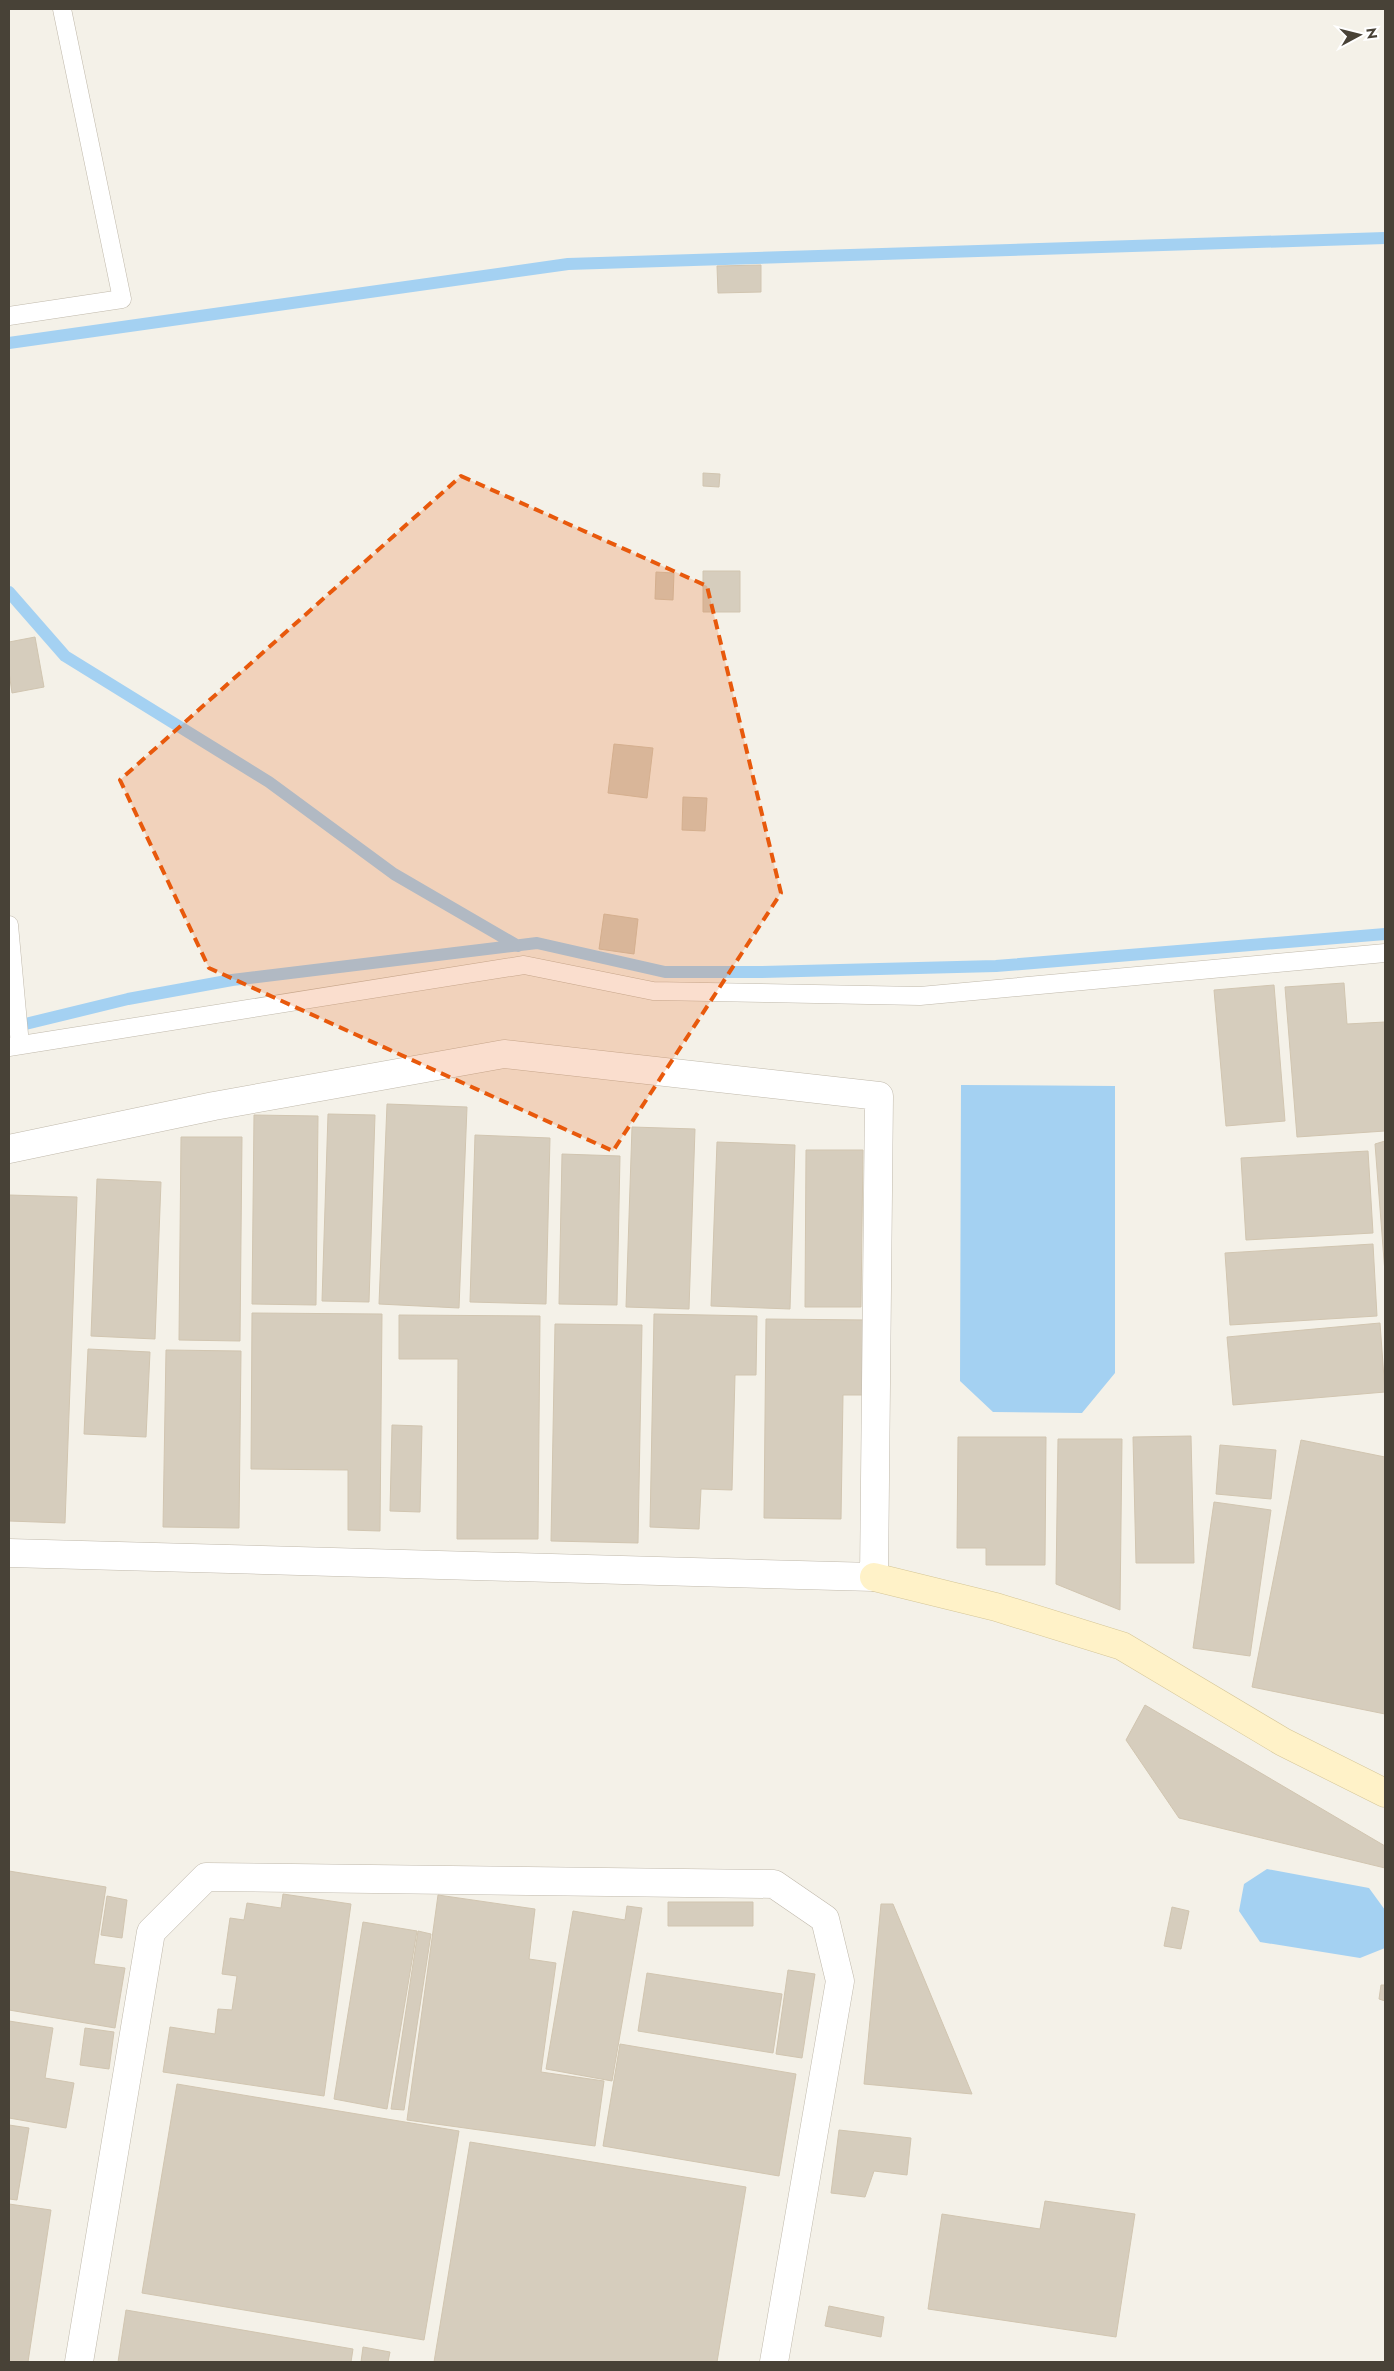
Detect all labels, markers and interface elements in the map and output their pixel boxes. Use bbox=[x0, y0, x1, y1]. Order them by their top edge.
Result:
north arrow bbox=[1334, 10, 1384, 60]
text: N bbox=[1361, 27, 1383, 40]

